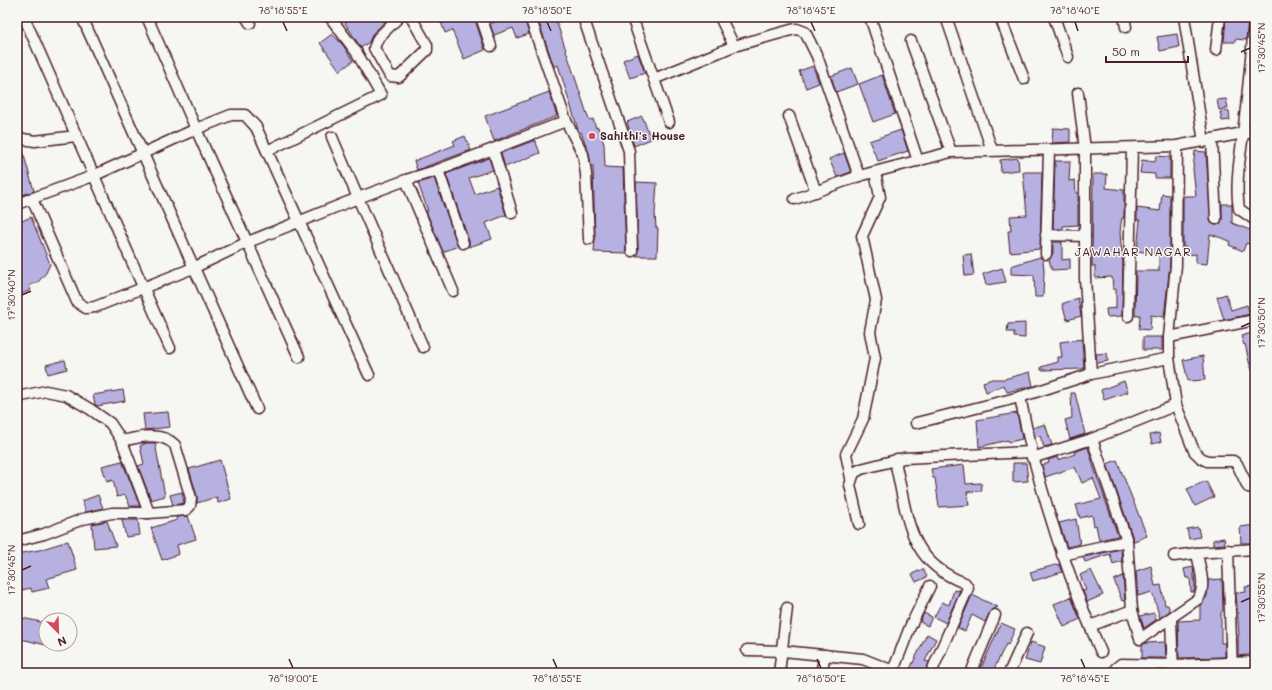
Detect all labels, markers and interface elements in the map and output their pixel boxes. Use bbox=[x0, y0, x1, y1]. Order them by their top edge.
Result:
text: 78°18'55"E bbox=[258, 3, 308, 17]
text: 78°18'50"E bbox=[522, 3, 572, 17]
text: 78°18'45"E bbox=[786, 3, 836, 17]
text: 78°18'40"E bbox=[1050, 3, 1100, 17]
text: 17°30'45"N bbox=[1254, 23, 1268, 73]
scale bar bbox=[1106, 38, 1188, 64]
text: 50 m bbox=[1112, 43, 1140, 59]
place label: Sahithi's House bbox=[600, 128, 686, 143]
marker: Sahithi's House bbox=[587, 131, 597, 141]
district label: JAWAHAR NAGAR bbox=[1074, 243, 1192, 259]
text: 17°30'40"N bbox=[4, 269, 18, 321]
text: 17°30'50"N bbox=[1254, 297, 1268, 349]
text: 17°30'45"N bbox=[4, 545, 18, 595]
text: 17°30'55"N bbox=[1254, 573, 1268, 623]
north arrow bbox=[38, 612, 78, 652]
text: N bbox=[55, 633, 69, 650]
text: 78°19'00"E bbox=[268, 671, 318, 685]
text: 78°18'55"E bbox=[532, 671, 582, 685]
text: 78°18'50"E bbox=[796, 671, 846, 685]
text: 78°18'45"E bbox=[1060, 671, 1110, 685]

